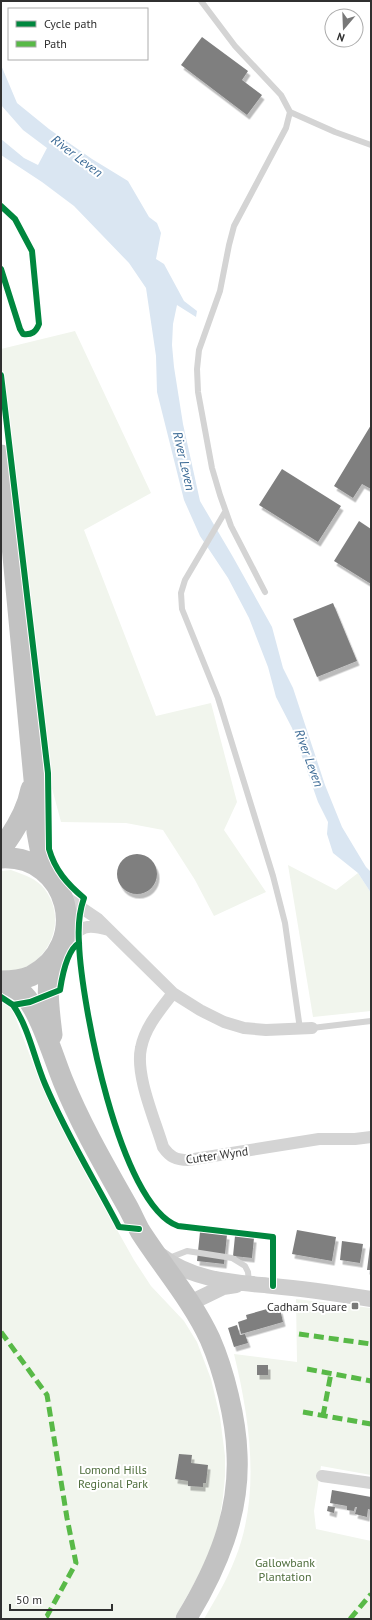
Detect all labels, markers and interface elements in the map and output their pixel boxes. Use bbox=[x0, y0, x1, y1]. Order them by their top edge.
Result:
legend bbox=[8, 8, 148, 60]
north arrow bbox=[324, 8, 364, 48]
text: Cycle path bbox=[44, 16, 97, 31]
text: N bbox=[335, 30, 346, 45]
text: Path bbox=[44, 36, 67, 51]
water label: River Leven bbox=[48, 131, 106, 181]
water label: River Leven bbox=[169, 430, 199, 492]
water label: River Leven bbox=[291, 727, 327, 789]
street label: Cutter Wynd bbox=[185, 1143, 249, 1167]
place label: Cadham Square bbox=[267, 1299, 347, 1314]
marker: Cadham Square bbox=[350, 1301, 360, 1311]
park label: Lomond Hills Regional Park bbox=[78, 1462, 148, 1491]
park label: Gallowbank Plantation bbox=[255, 1555, 315, 1584]
scale bar bbox=[10, 1586, 112, 1612]
text: 50 m bbox=[16, 1592, 42, 1607]

